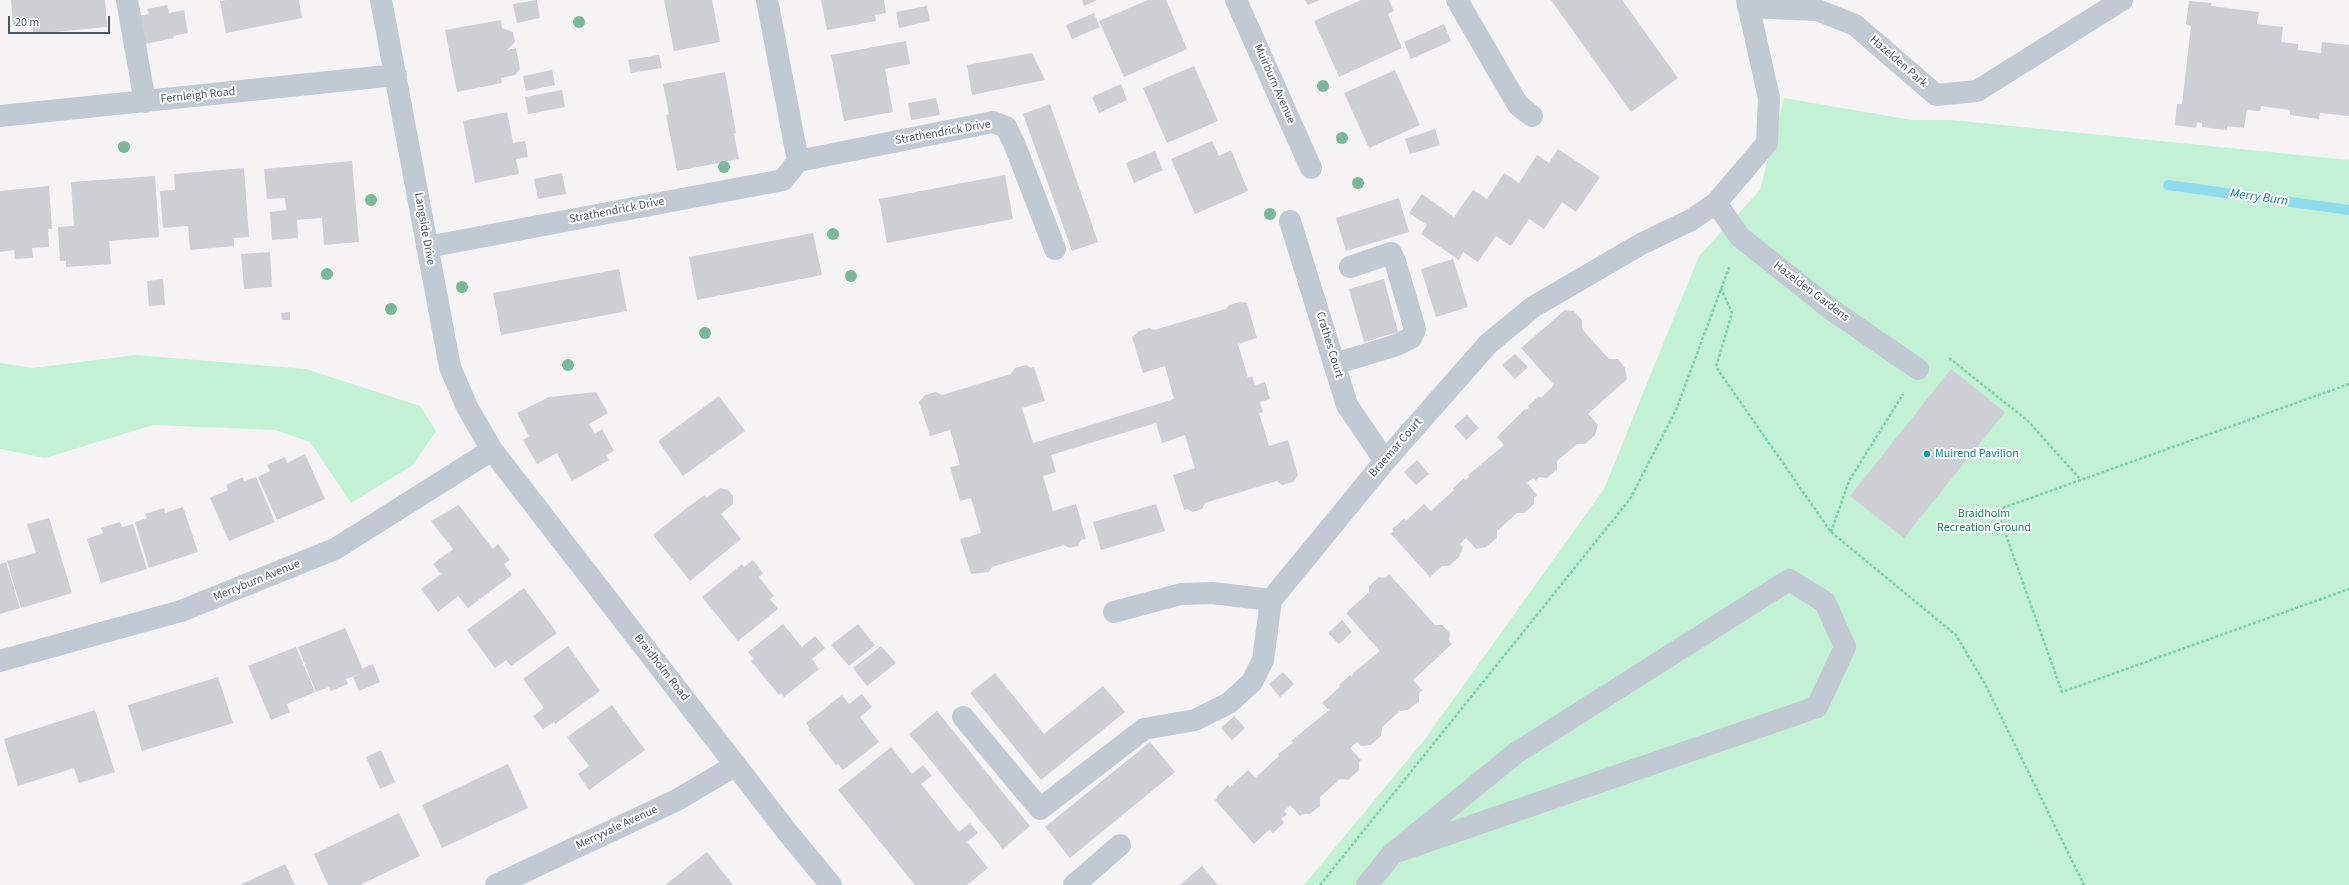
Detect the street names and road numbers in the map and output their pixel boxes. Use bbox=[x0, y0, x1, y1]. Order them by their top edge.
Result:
street label: Hazelden Park bbox=[1866, 33, 1930, 91]
street label: Muirburn Avenue bbox=[1250, 42, 1298, 126]
street label: Fernleigh Road bbox=[160, 85, 236, 107]
street label: Strathendrick Drive bbox=[894, 118, 992, 148]
street label: Langside Drive bbox=[411, 192, 437, 266]
street label: Strathendrick Drive bbox=[568, 195, 666, 227]
street label: Hazelden Gardens bbox=[1770, 259, 1852, 325]
street label: Crathes Court bbox=[1312, 310, 1346, 380]
street label: Braemar Court bbox=[1366, 416, 1426, 480]
street label: Merryburn Avenue bbox=[212, 557, 302, 605]
street label: Braidholm Road bbox=[630, 632, 692, 704]
street label: Merryvale Avenue bbox=[574, 803, 660, 853]

